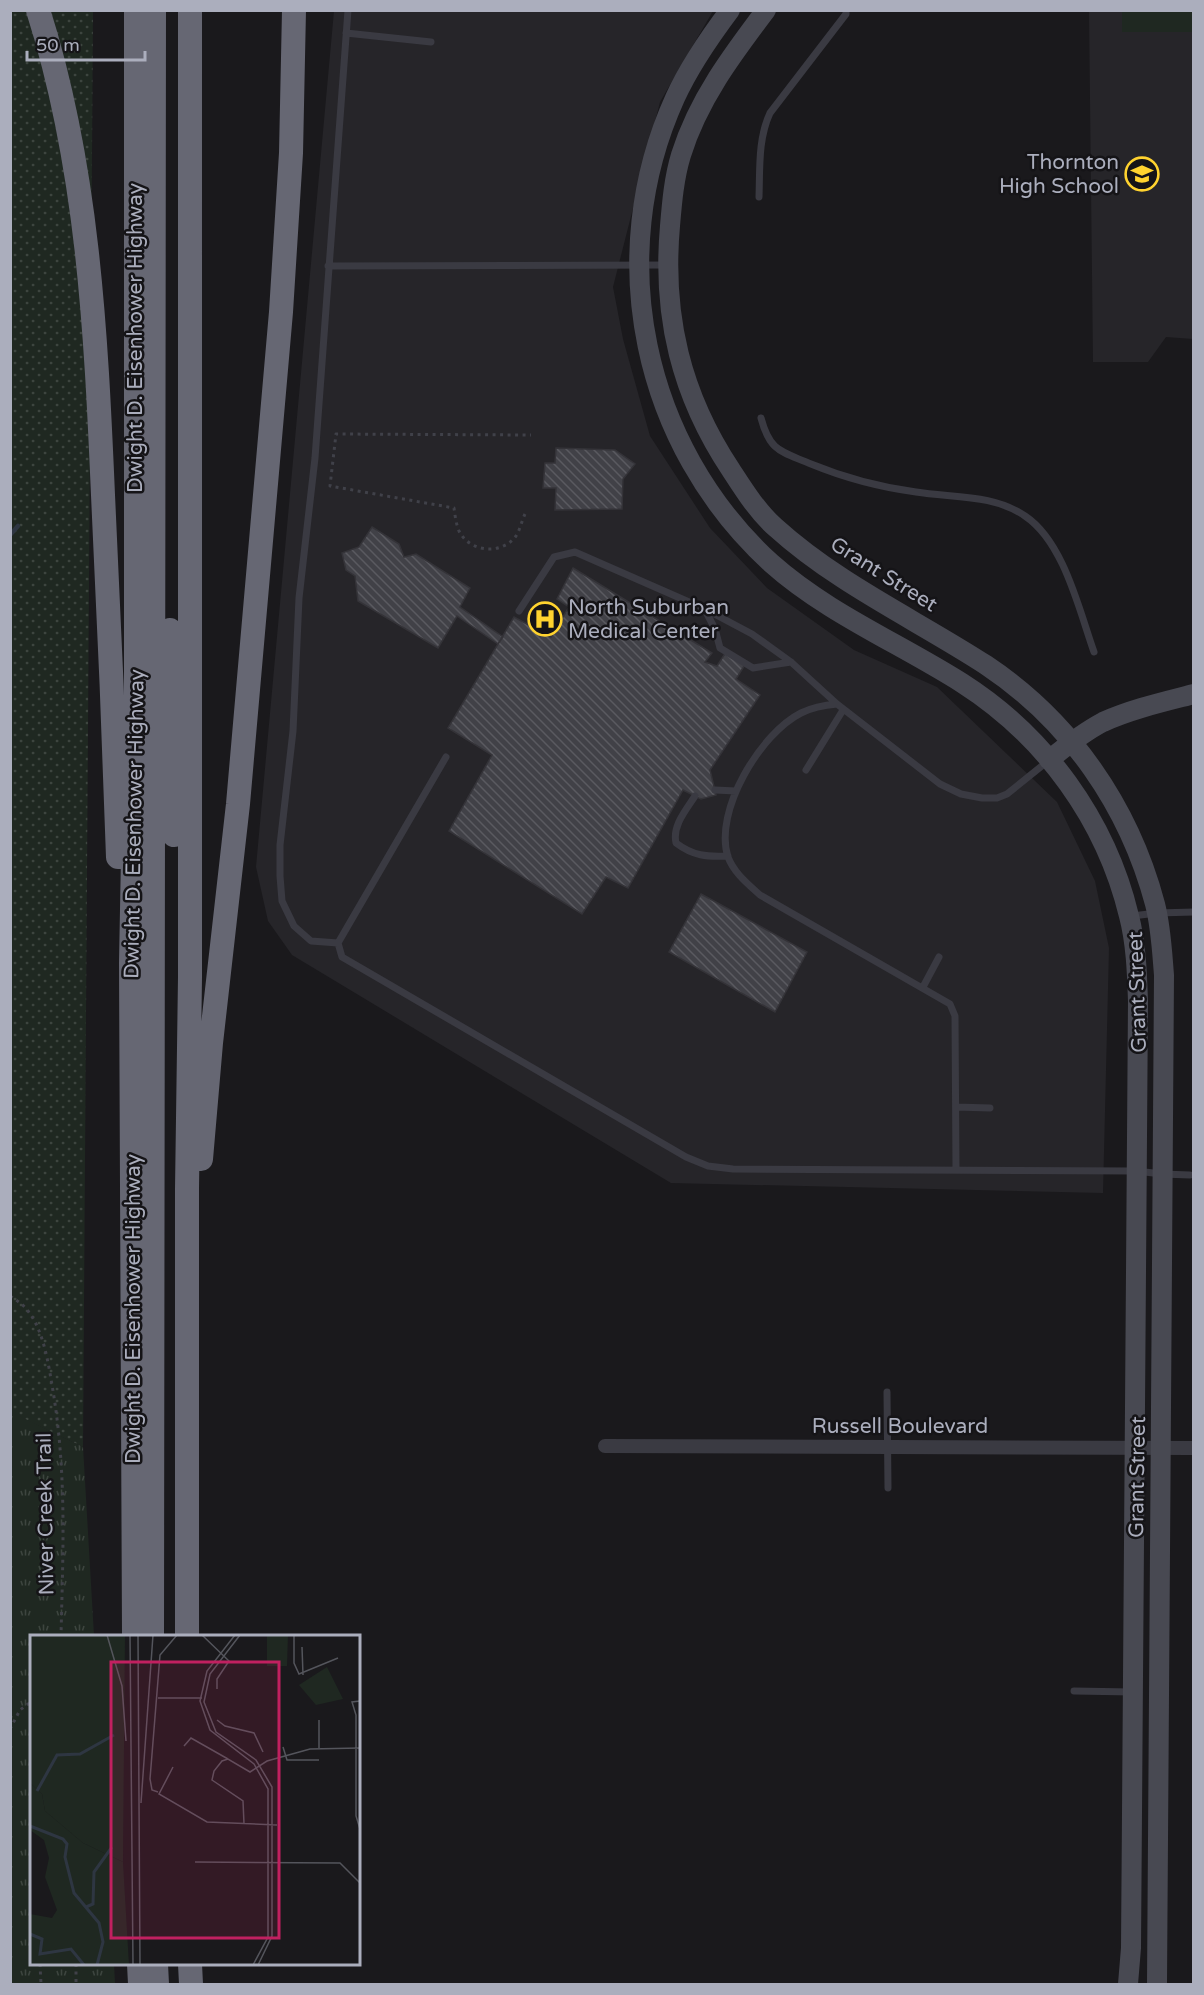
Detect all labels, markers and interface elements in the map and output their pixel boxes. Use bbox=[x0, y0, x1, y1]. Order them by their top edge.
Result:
scale bar bbox=[27, 24, 146, 62]
text: 50 m bbox=[36, 34, 80, 56]
place label: Thornton High School bbox=[999, 150, 1119, 199]
school or university icon: Thornton High School bbox=[1124, 156, 1160, 192]
street label: Dwight D. Eisenhower Highway bbox=[123, 183, 148, 493]
street label: Grant Street bbox=[825, 532, 942, 617]
place label: North Suburban Medical Center bbox=[568, 595, 729, 644]
hospital icon: North Suburban Medical Center bbox=[527, 601, 563, 637]
street label: Dwight D. Eisenhower Highway bbox=[119, 669, 150, 979]
street label: Grant Street bbox=[1123, 931, 1152, 1053]
street label: Dwight D. Eisenhower Highway bbox=[121, 1154, 146, 1464]
street label: Russell Boulevard bbox=[812, 1414, 988, 1439]
street label: Grant Street bbox=[1124, 1416, 1151, 1538]
street label: Niver Creek Trail bbox=[32, 1432, 59, 1596]
inset map bbox=[30, 1635, 360, 1965]

